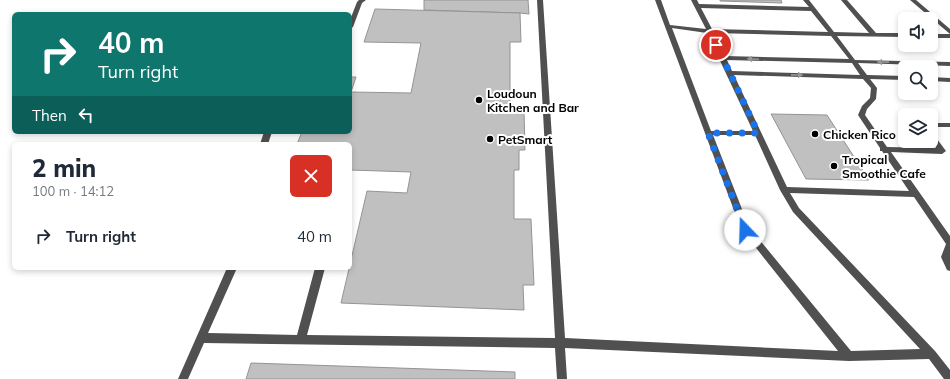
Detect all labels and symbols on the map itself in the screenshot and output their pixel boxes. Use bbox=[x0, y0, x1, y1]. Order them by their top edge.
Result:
pin bbox=[699, 28, 733, 62]
one-way arrow bbox=[746, 56, 759, 62]
one-way arrow bbox=[877, 59, 889, 66]
one-way arrow bbox=[791, 72, 804, 78]
place label: Loudoun Kitchen and Bar bbox=[487, 86, 579, 115]
marker: Loudoun Kitchen and Bar bbox=[474, 95, 484, 105]
place label: Chicken Rico bbox=[823, 127, 896, 142]
marker: Chicken Rico bbox=[810, 129, 820, 139]
place label: PetSmart bbox=[498, 132, 553, 147]
marker: PetSmart bbox=[485, 134, 495, 144]
place label: Tropical Smoothie Cafe bbox=[842, 152, 926, 181]
marker: Tropical Smoothie Cafe bbox=[829, 161, 839, 171]
position arrow bbox=[724, 209, 766, 251]

